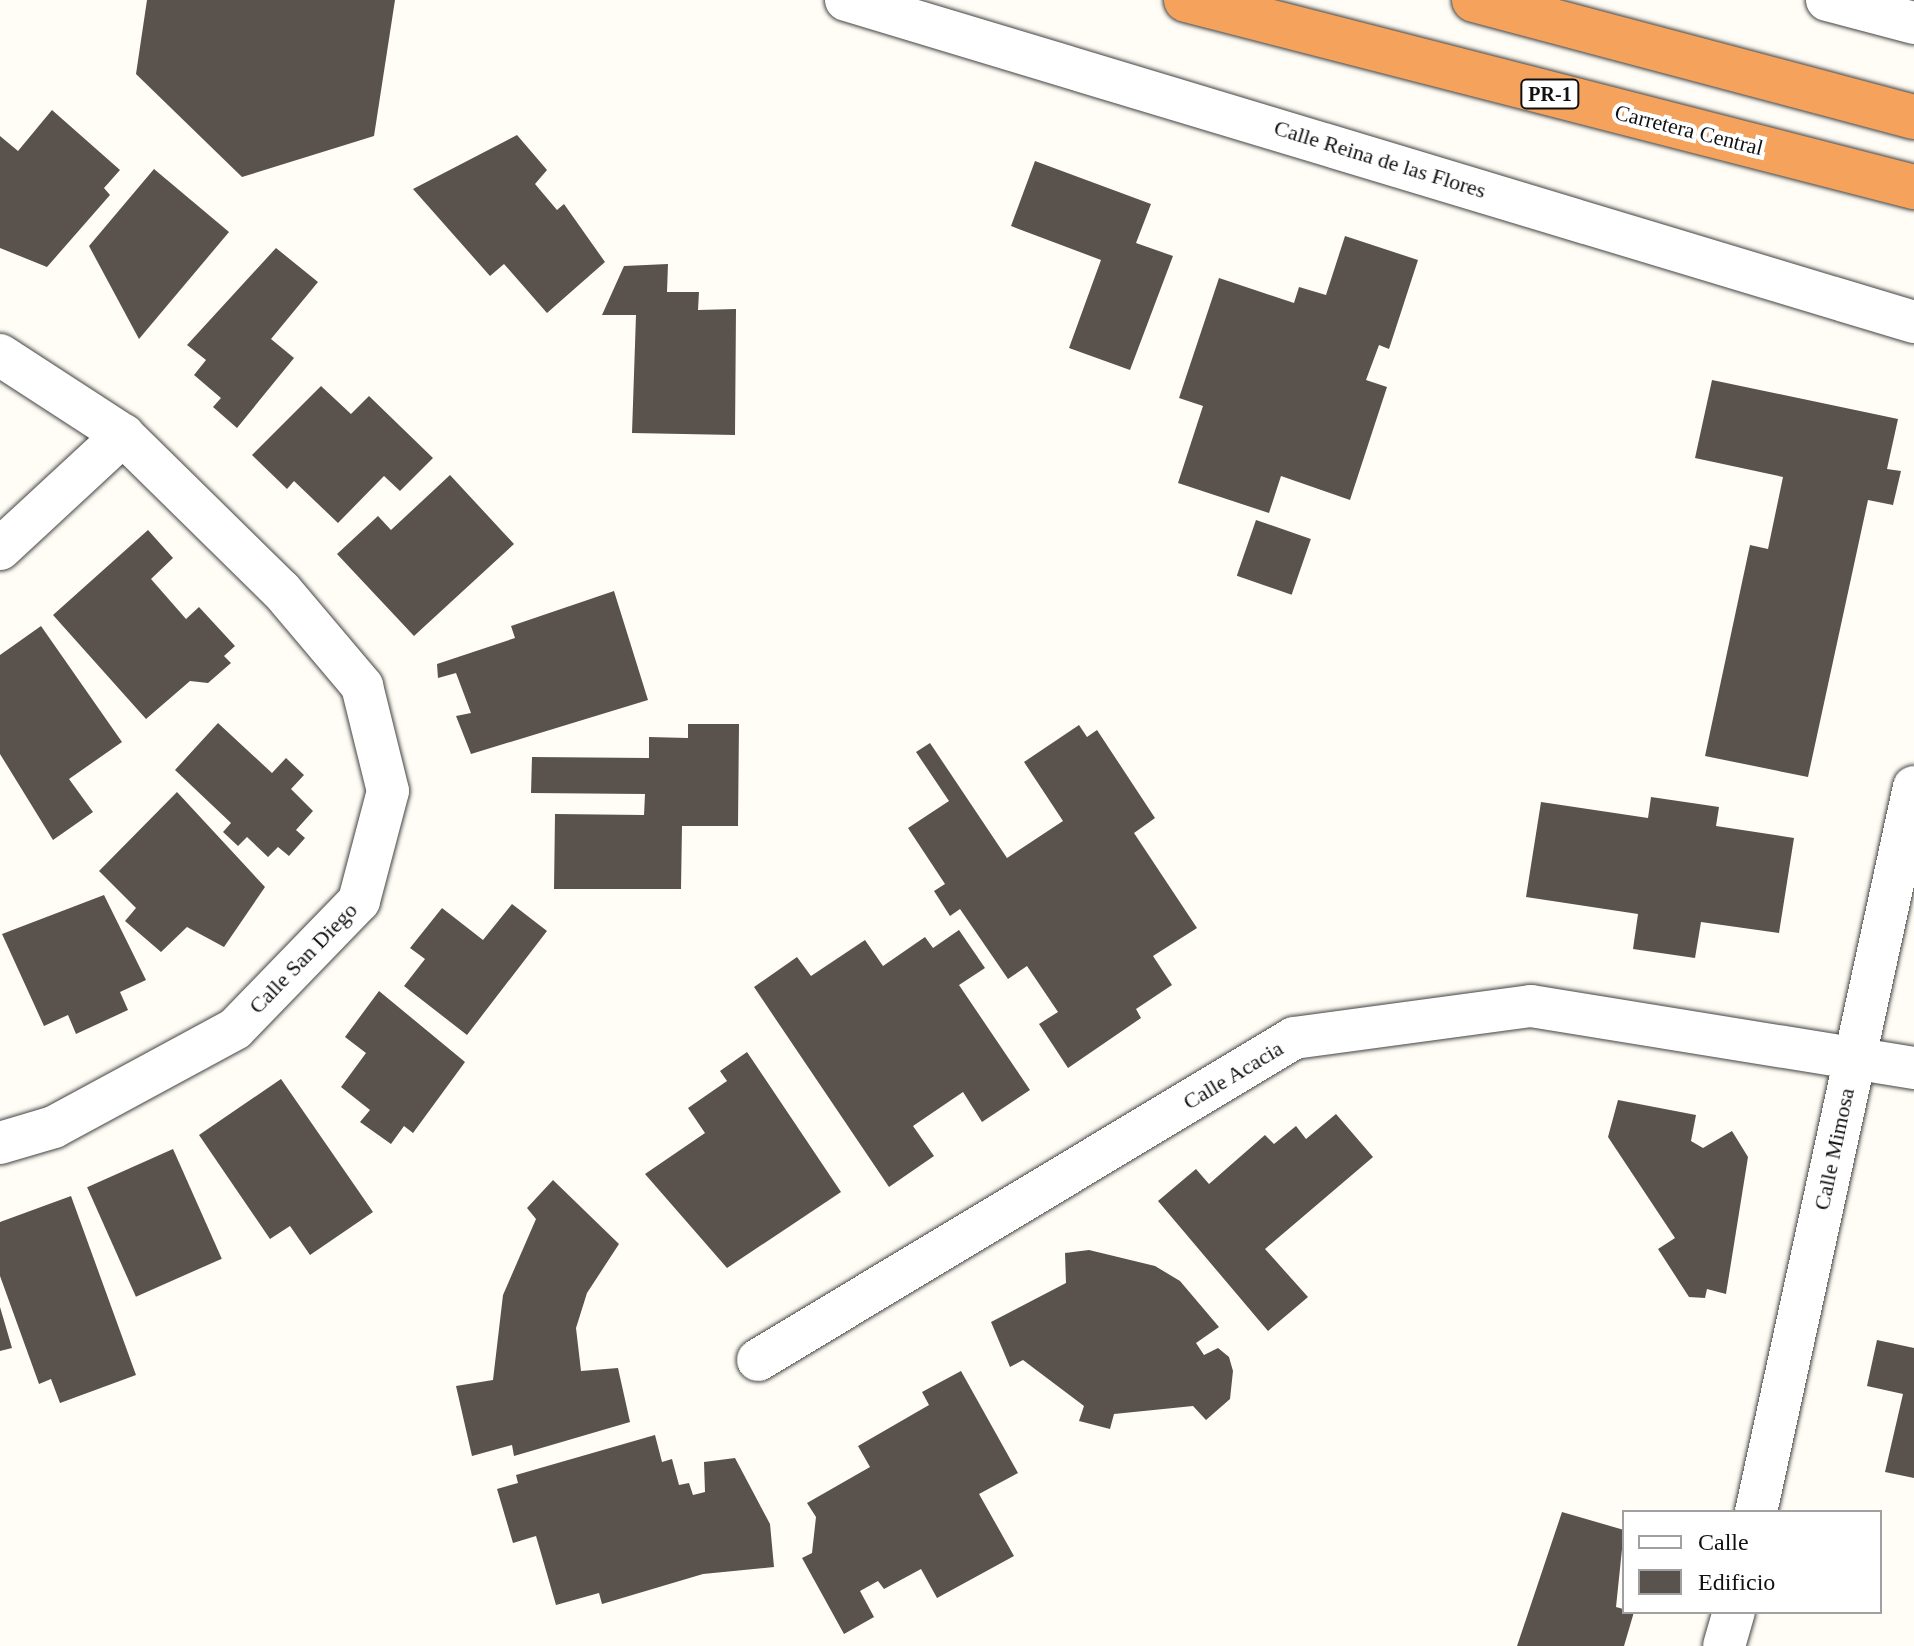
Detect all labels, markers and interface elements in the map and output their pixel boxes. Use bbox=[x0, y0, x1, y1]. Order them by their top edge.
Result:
road number: PR-1 bbox=[1520, 78, 1580, 110]
street label: Carretera Central bbox=[1612, 99, 1766, 161]
street label: Calle Reina de las Flores bbox=[1271, 114, 1489, 204]
street label: Calle San Diego bbox=[243, 897, 363, 1019]
street label: Calle Acacia bbox=[1178, 1035, 1288, 1115]
street label: Calle Mimosa bbox=[1808, 1086, 1860, 1212]
legend bbox=[1622, 1510, 1882, 1614]
text: Calle bbox=[1698, 1529, 1749, 1555]
text: Edificio bbox=[1698, 1569, 1775, 1595]

